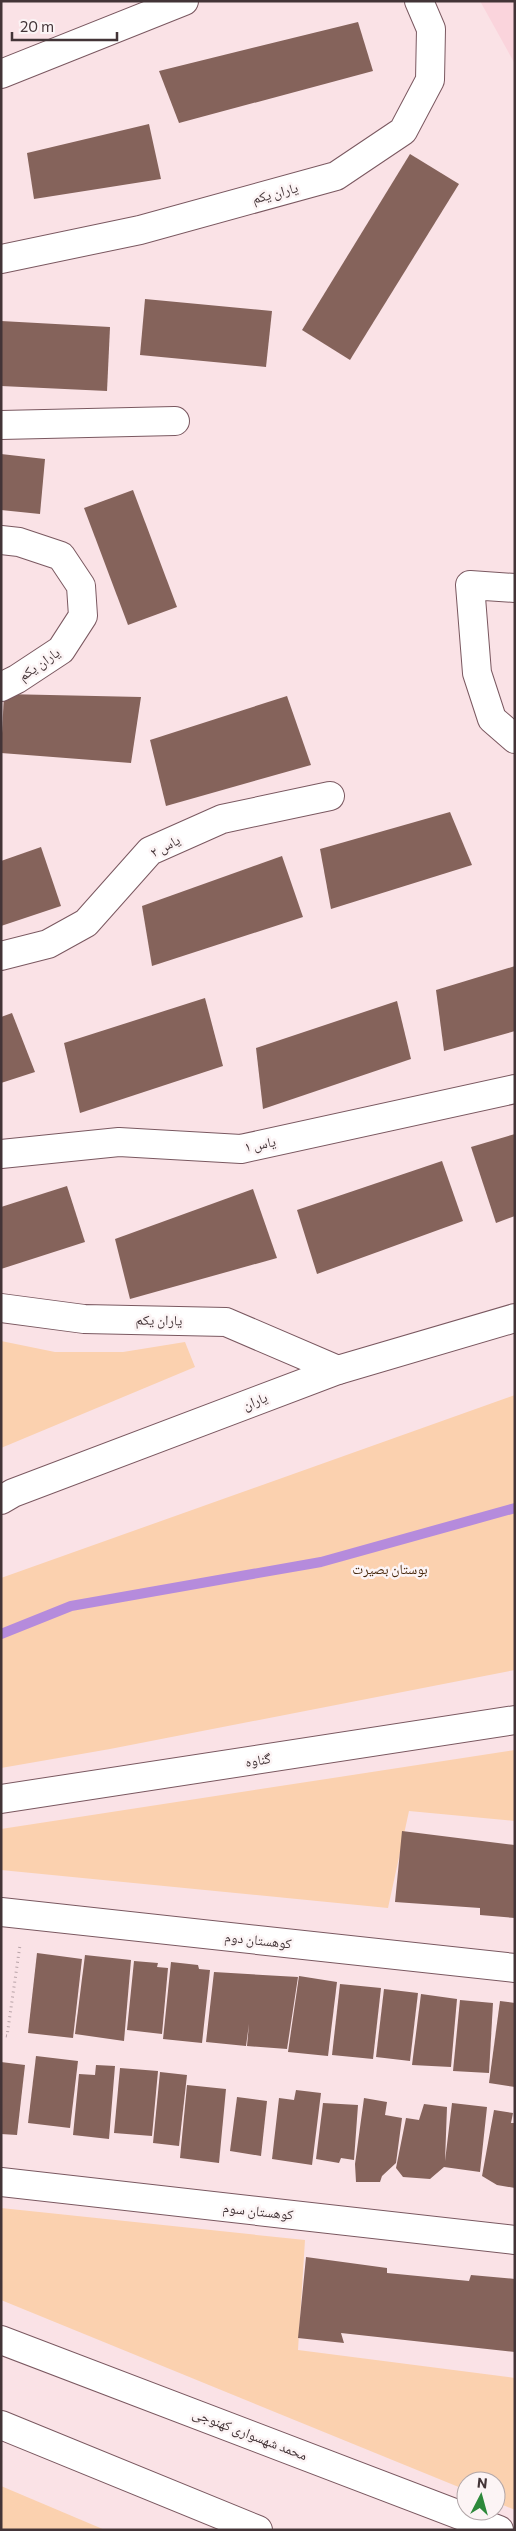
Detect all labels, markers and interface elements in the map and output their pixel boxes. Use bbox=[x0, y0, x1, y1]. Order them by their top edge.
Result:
scale bar bbox=[12, 10, 118, 42]
text: 20 m bbox=[20, 17, 54, 35]
street label: یاران یکم bbox=[250, 178, 300, 209]
street label: یاران یکم bbox=[15, 643, 64, 686]
street label: یاس ۲ bbox=[147, 831, 183, 861]
street label: یاس ۱ bbox=[243, 1132, 277, 1156]
street label: یاران یکم bbox=[136, 1311, 183, 1330]
street label: یاران bbox=[240, 1388, 270, 1414]
park label: بوستان بصیرت bbox=[352, 1560, 428, 1578]
street label: گناوه bbox=[244, 1749, 272, 1771]
street label: کوهستان دوم bbox=[223, 1928, 293, 1953]
street label: کوهستان سوم bbox=[222, 2198, 294, 2225]
street label: محمد شهسواری کهنوجی bbox=[190, 2404, 310, 2464]
north arrow bbox=[456, 2471, 506, 2521]
text: N bbox=[476, 2474, 489, 2492]

